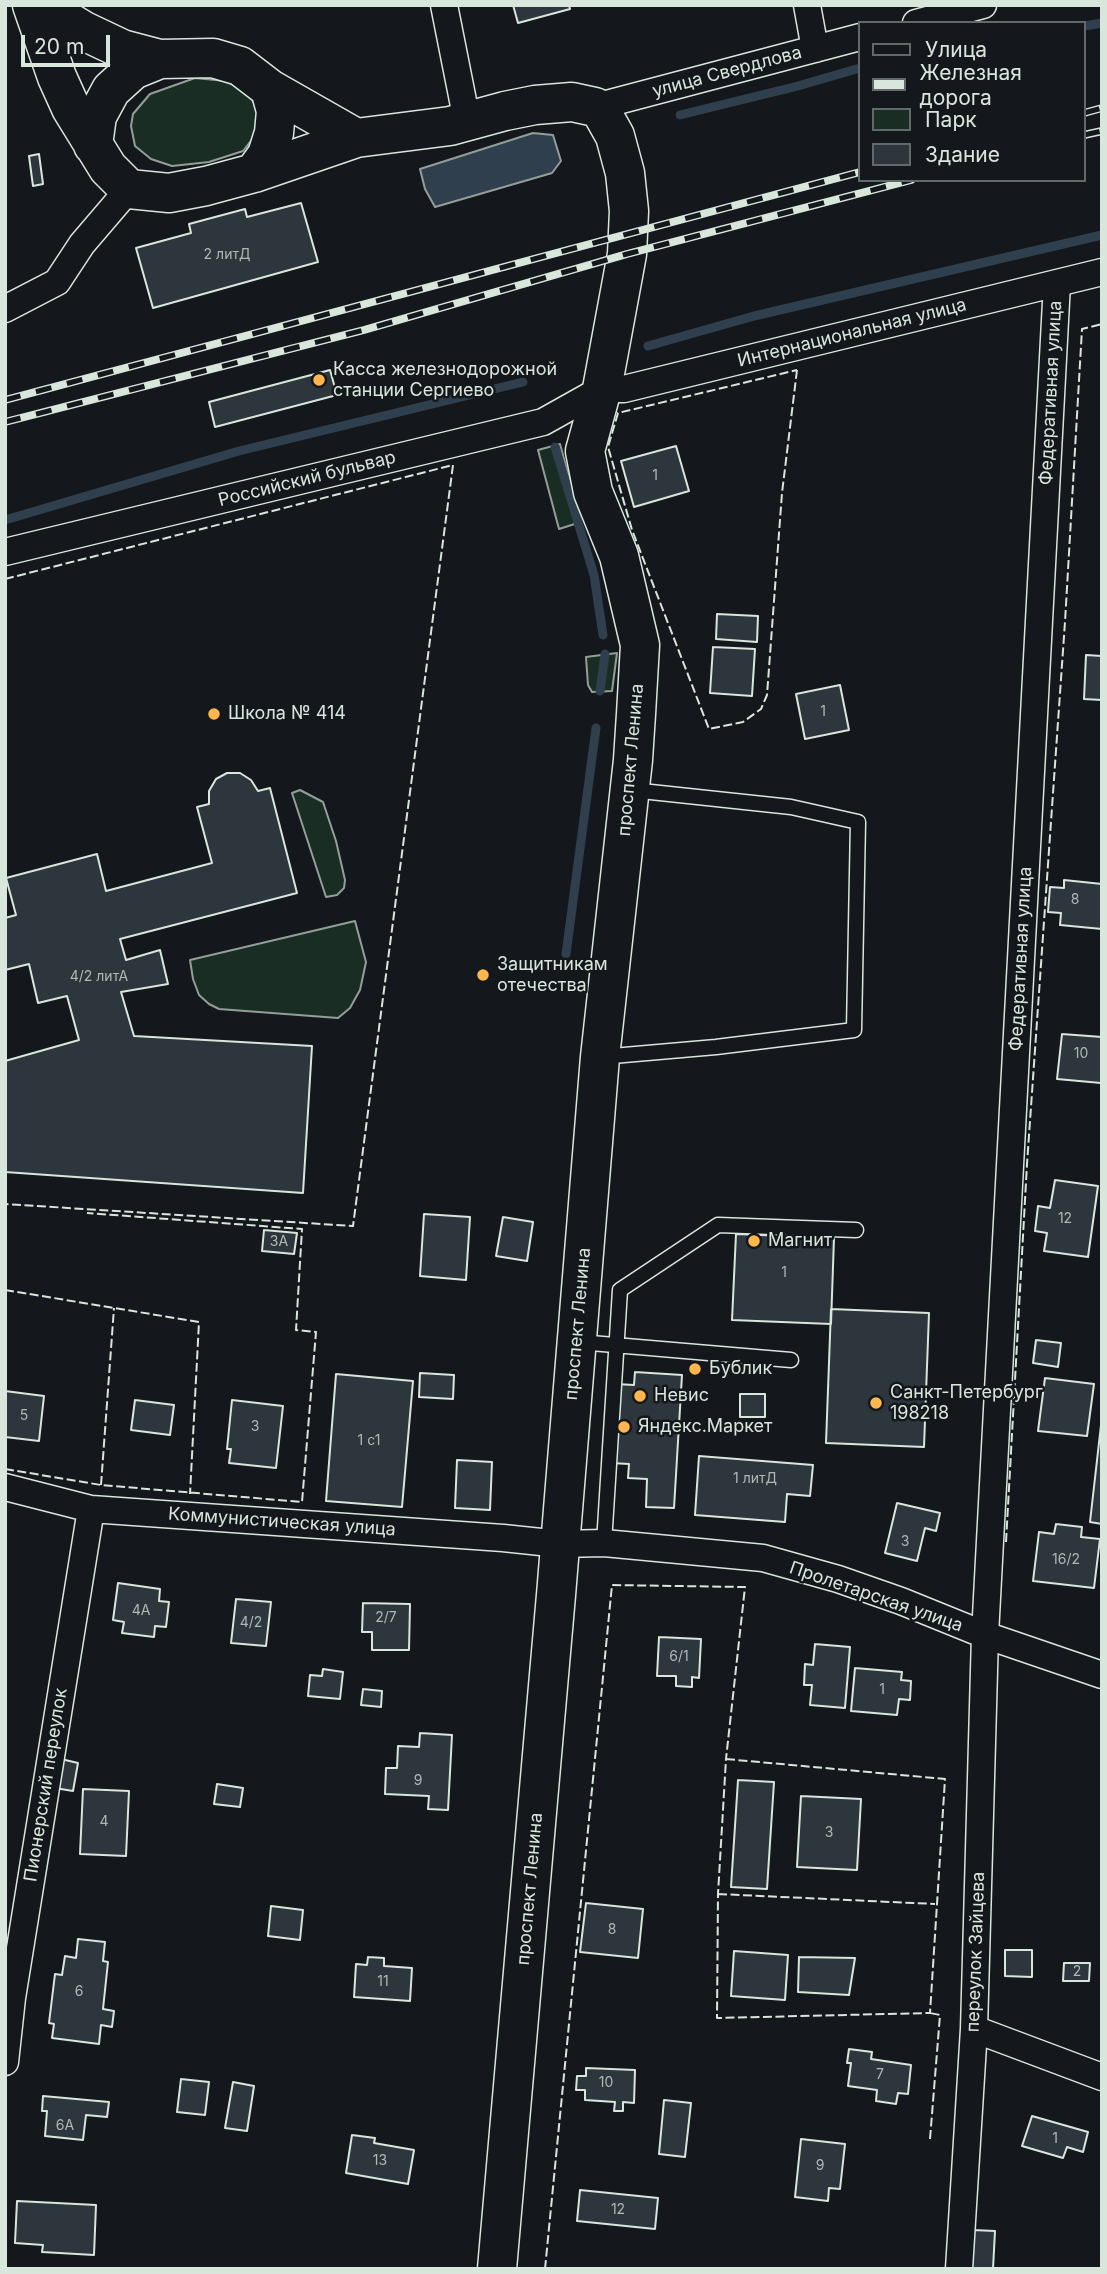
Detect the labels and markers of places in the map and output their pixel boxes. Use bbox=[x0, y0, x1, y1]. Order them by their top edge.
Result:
place label: Касса железнодорожной станции Сергиево bbox=[333, 359, 557, 402]
marker: Касса железнодорожной станции Сергиево bbox=[311, 372, 327, 388]
place label: Школа № 414 bbox=[228, 703, 346, 725]
marker: Школа № 414 bbox=[206, 706, 222, 722]
place label: Защитникам отечества bbox=[497, 954, 608, 996]
marker: Защитникам отечества bbox=[475, 967, 491, 983]
place label: Магнит bbox=[768, 1230, 832, 1252]
marker: Магнит bbox=[746, 1233, 762, 1249]
place label: Бублик bbox=[709, 1358, 772, 1380]
marker: Бублик bbox=[687, 1361, 703, 1377]
place label: Санкт-Петербург 198218 bbox=[890, 1382, 1043, 1424]
place label: Невис bbox=[654, 1385, 709, 1407]
marker: Невис bbox=[632, 1388, 648, 1404]
marker: Санкт-Петербург 198218 bbox=[868, 1395, 884, 1411]
place label: Яндекс.Маркет bbox=[638, 1416, 772, 1438]
marker: Яндекс.Маркет bbox=[616, 1419, 632, 1435]

